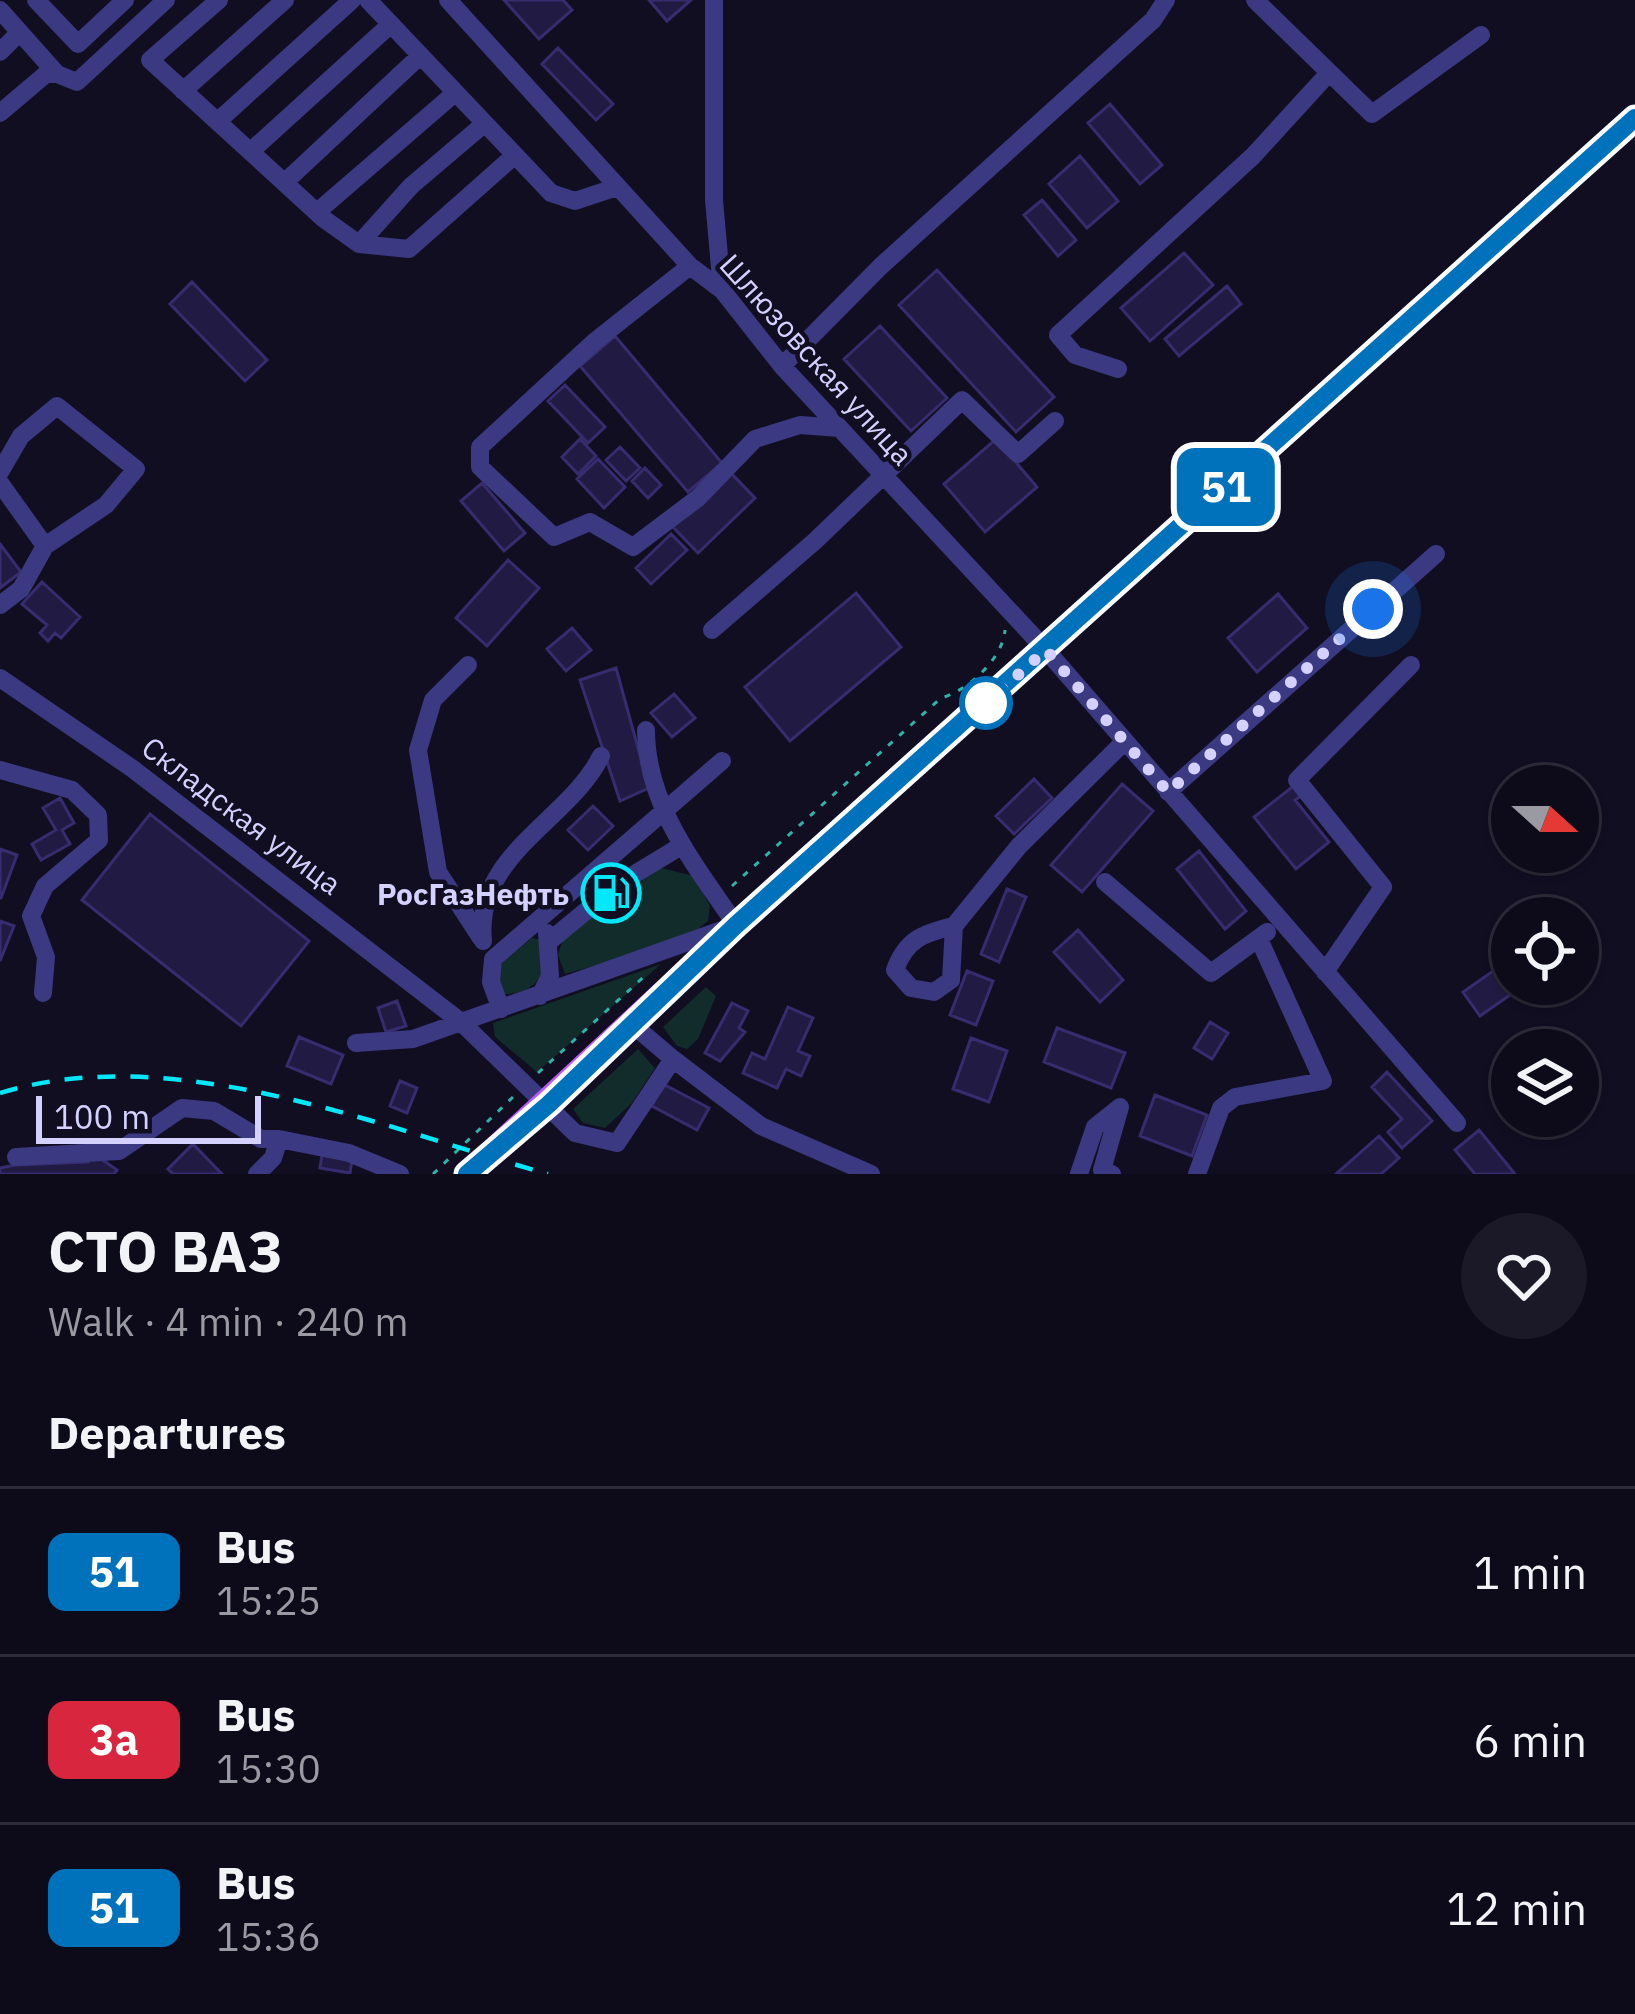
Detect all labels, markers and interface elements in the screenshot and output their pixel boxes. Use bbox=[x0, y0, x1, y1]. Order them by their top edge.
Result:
street label: Шлюзовская улица bbox=[712, 245, 922, 473]
line badge: 51 bbox=[1172, 448, 1280, 526]
text: 51 bbox=[1201, 459, 1251, 514]
your location bbox=[1343, 579, 1403, 639]
unlabelled marker bbox=[961, 678, 1011, 728]
street label: Складская улица bbox=[134, 727, 350, 903]
north arrow bbox=[1491, 765, 1599, 873]
map controls bbox=[1491, 765, 1599, 1137]
fuel station icon: РосГазНефть bbox=[580, 862, 642, 924]
place label: РосГазНефть bbox=[377, 874, 569, 913]
button: locate bbox=[1491, 897, 1599, 1005]
button: layers bbox=[1491, 1029, 1599, 1137]
scale bar bbox=[36, 1090, 261, 1143]
text: 100 m bbox=[54, 1095, 150, 1138]
button: heart bbox=[1461, 1213, 1587, 1339]
text: СТО ВАЗ bbox=[48, 1214, 282, 1288]
text: Walk · 4 min · 240 m bbox=[48, 1296, 409, 1347]
text: Departures bbox=[48, 1403, 286, 1461]
text: Bus bbox=[216, 1517, 296, 1575]
text: 1 min bbox=[1473, 1543, 1587, 1601]
text: 51 bbox=[89, 1544, 139, 1599]
text: 15:25 bbox=[216, 1575, 321, 1626]
text: Bus bbox=[216, 1685, 296, 1743]
text: 6 min bbox=[1473, 1711, 1587, 1769]
text: 3а bbox=[89, 1712, 139, 1767]
text: 15:30 bbox=[216, 1743, 321, 1794]
text: Bus bbox=[216, 1853, 296, 1911]
text: 12 min bbox=[1446, 1879, 1587, 1937]
text: 51 bbox=[89, 1880, 139, 1935]
text: 15:36 bbox=[216, 1911, 321, 1962]

